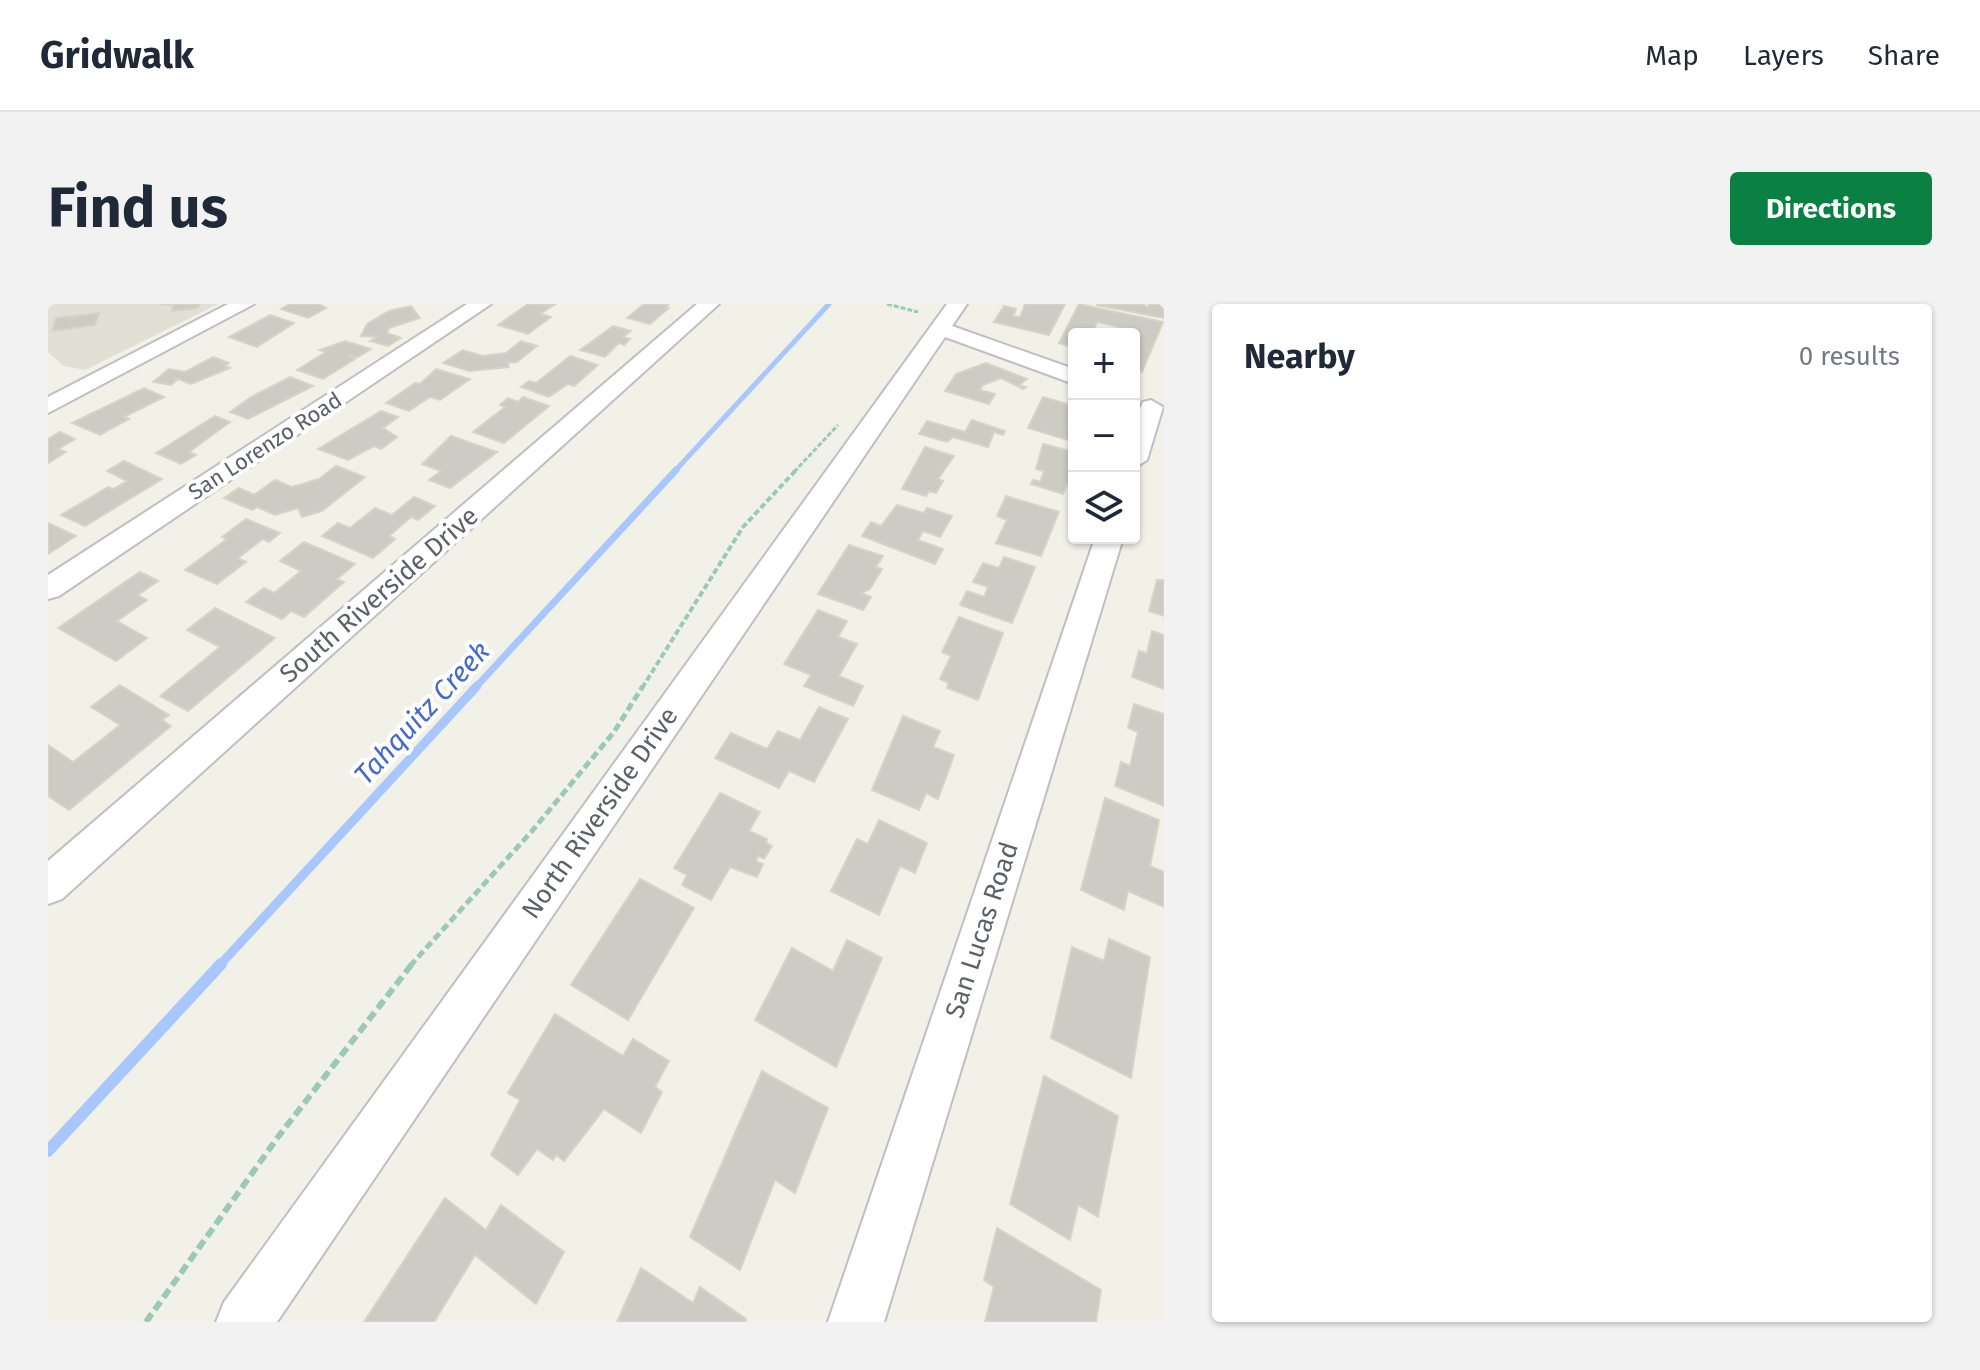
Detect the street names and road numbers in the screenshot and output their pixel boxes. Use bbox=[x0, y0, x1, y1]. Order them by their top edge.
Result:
street label: San Lorenzo Road bbox=[183, 386, 347, 506]
street label: South Riverside Drive bbox=[274, 500, 484, 690]
street label: North Riverside Drive bbox=[515, 701, 685, 925]
street label: San Lucas Road bbox=[939, 838, 1025, 1022]

